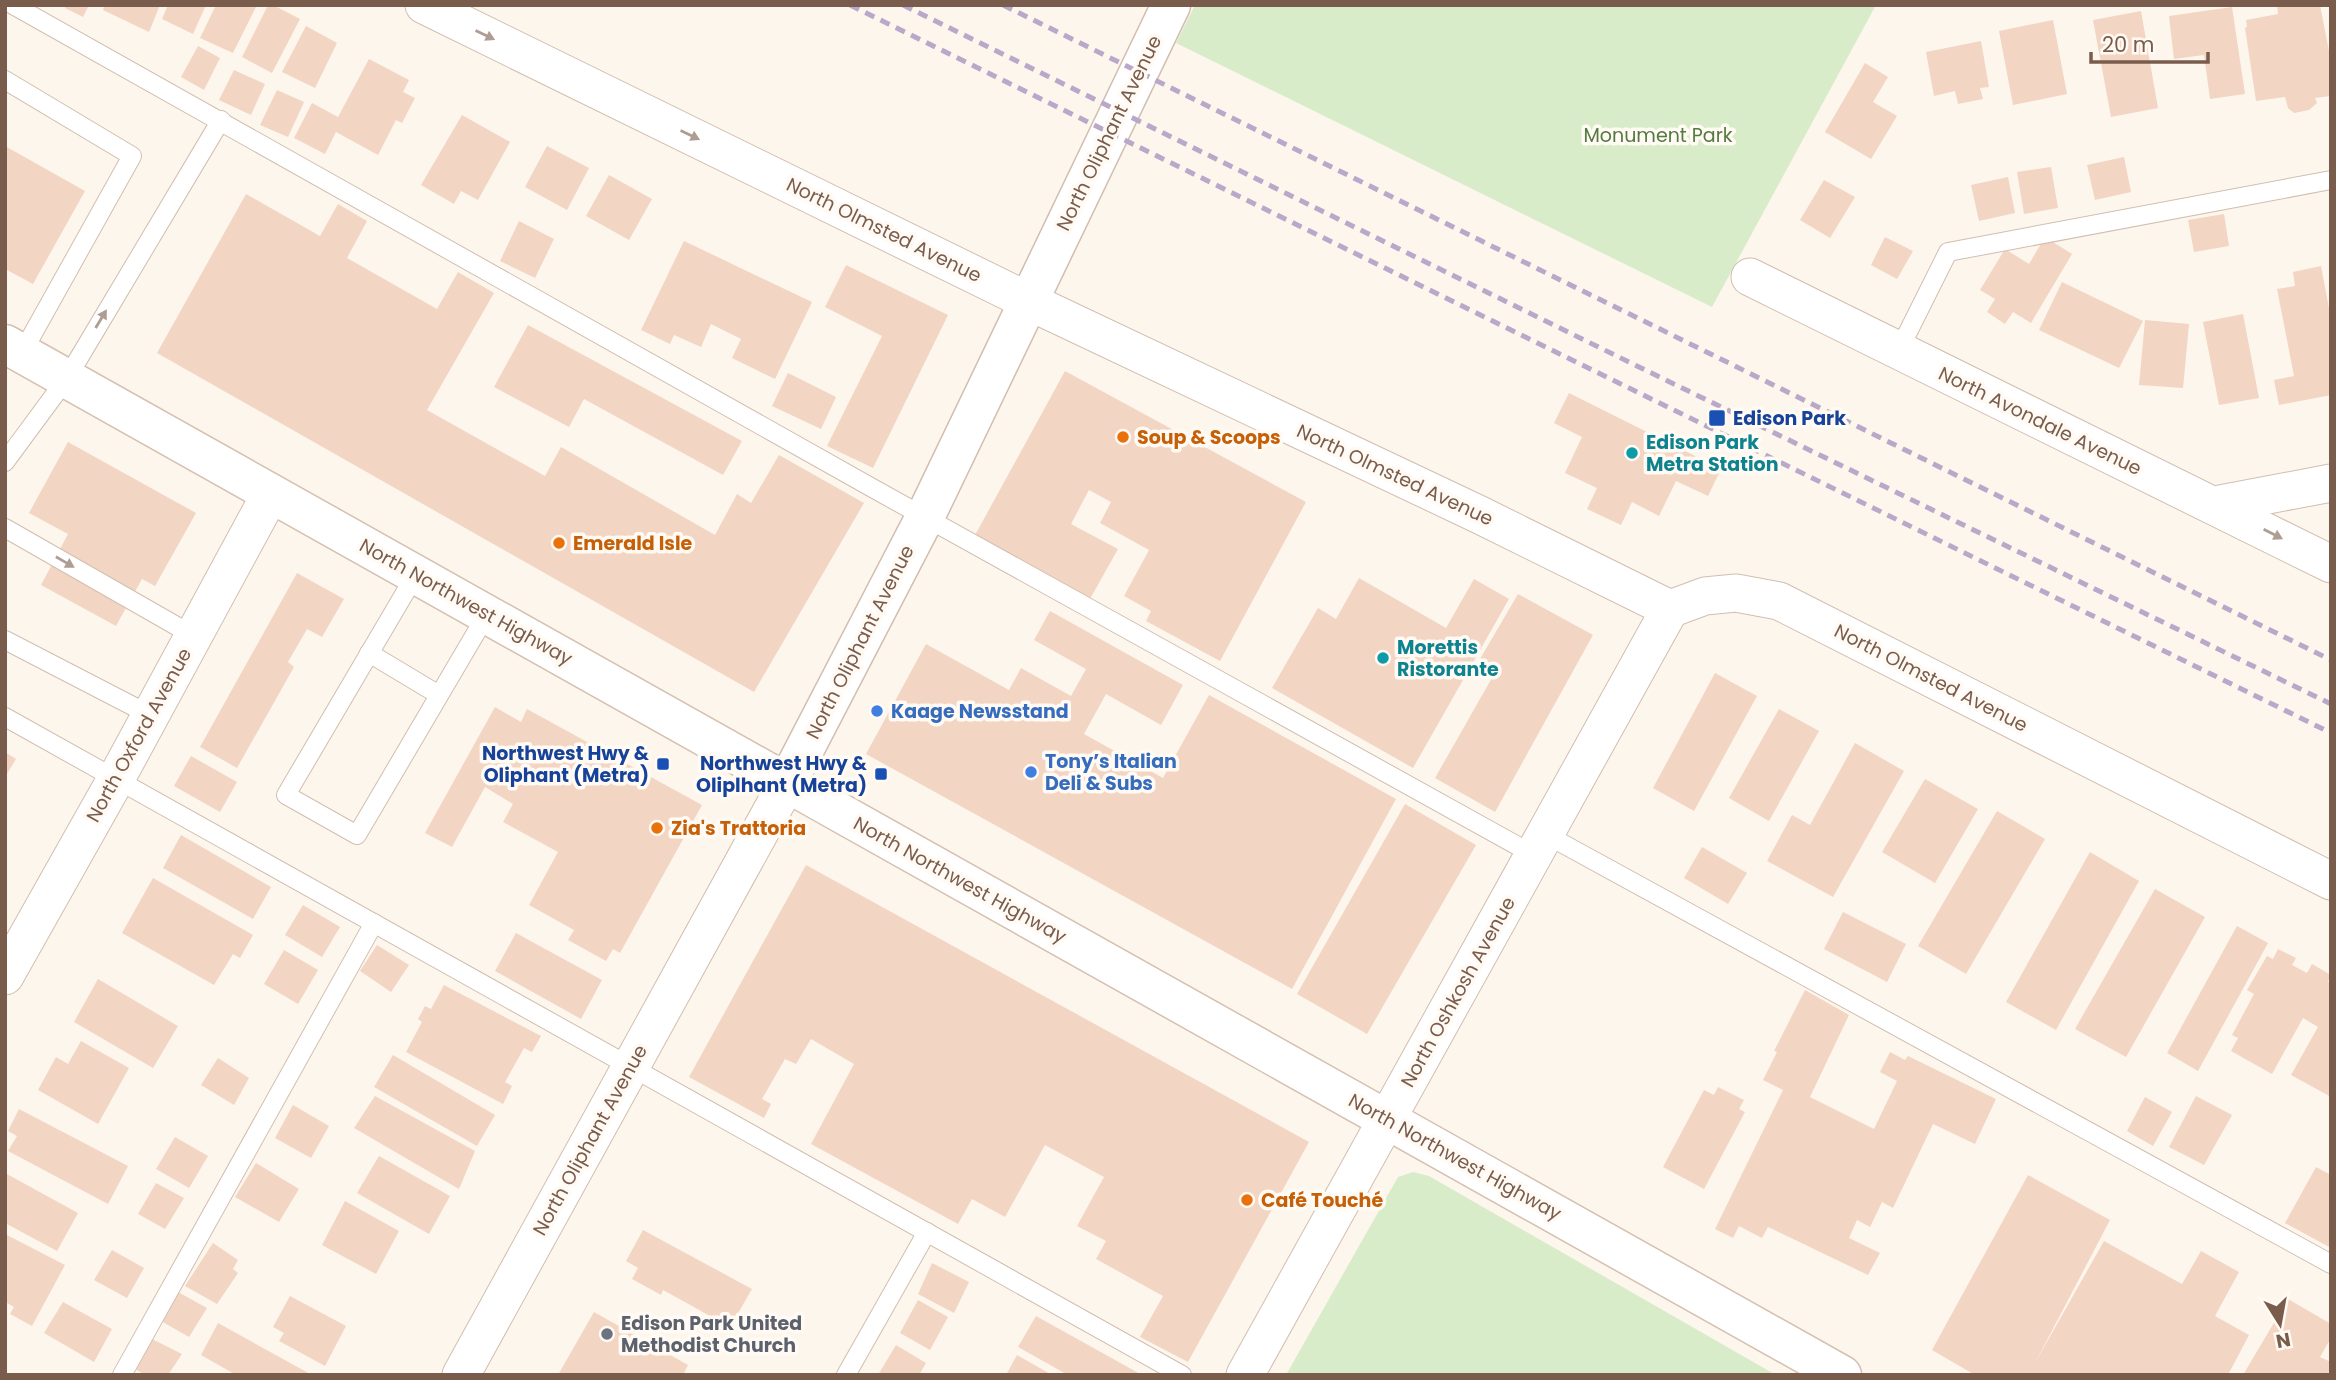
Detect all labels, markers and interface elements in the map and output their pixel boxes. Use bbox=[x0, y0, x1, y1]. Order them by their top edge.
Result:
scale bar bbox=[2091, 21, 2208, 65]
one-way arrow bbox=[475, 30, 495, 41]
text: 20 m bbox=[2102, 30, 2155, 59]
street label: North Oliphant Avenue bbox=[1050, 31, 1168, 235]
park label: Monument Park bbox=[1583, 122, 1733, 149]
one-way arrow bbox=[680, 129, 700, 141]
street label: North Olmsted Avenue bbox=[782, 171, 986, 289]
one-way arrow bbox=[95, 310, 108, 329]
street label: North Avondale Avenue bbox=[1934, 360, 2146, 482]
place label: Edison Park bbox=[1733, 405, 1846, 432]
marker: Edison Park bbox=[1707, 408, 1727, 428]
street label: North Olmsted Avenue bbox=[1292, 418, 1498, 532]
place label: Soup & Scoops bbox=[1137, 424, 1281, 451]
marker: Soup & Scoops bbox=[1115, 429, 1131, 445]
place label: Edison Park Metra Station bbox=[1646, 429, 1778, 478]
marker: Edison Park Metra Station bbox=[1624, 445, 1640, 461]
one-way arrow bbox=[2263, 529, 2283, 540]
place label: Emerald Isle bbox=[573, 530, 692, 557]
street label: North Northwest Highway bbox=[355, 532, 578, 672]
marker: Emerald Isle bbox=[551, 535, 567, 551]
street label: North Oliphant Avenue bbox=[799, 540, 921, 744]
one-way arrow bbox=[55, 556, 74, 568]
street label: North Olmsted Avenue bbox=[1830, 617, 2032, 739]
place label: Morettis Ristorante bbox=[1397, 634, 1499, 683]
street label: North Oxford Avenue bbox=[80, 643, 198, 827]
marker: Morettis Ristorante bbox=[1375, 650, 1391, 666]
place label: Kaage Newsstand bbox=[891, 698, 1069, 725]
marker: Kaage Newsstand bbox=[869, 703, 885, 719]
place label: Northwest Hwy & Oliphant (Metra) bbox=[482, 740, 650, 789]
place label: Tony’s Italian Deli & Subs bbox=[1045, 748, 1177, 797]
place label: Northwest Hwy & Oliplhant (Metra) bbox=[696, 750, 868, 799]
marker: Northwest Hwy & Oliphant (Metra) bbox=[655, 756, 671, 772]
marker: Tony’s Italian Deli & Subs bbox=[1023, 764, 1039, 780]
marker: Northwest Hwy & Oliplhant (Metra) bbox=[873, 766, 889, 782]
street label: North Northwest Highway bbox=[849, 810, 1072, 950]
place label: Zia's Trattoria bbox=[671, 815, 806, 842]
marker: Zia's Trattoria bbox=[649, 820, 665, 836]
street label: North Oshkosh Avenue bbox=[1394, 892, 1522, 1092]
street label: North Oliphant Avenue bbox=[526, 1040, 654, 1240]
street label: North Northwest Highway bbox=[1344, 1087, 1567, 1227]
place label: Café Touché bbox=[1261, 1187, 1383, 1214]
marker: Café Touché bbox=[1239, 1192, 1255, 1208]
north arrow bbox=[2245, 1289, 2315, 1359]
place label: Edison Park United Methodist Church bbox=[621, 1310, 802, 1359]
marker: Edison Park United Methodist Church bbox=[599, 1326, 615, 1342]
text: N bbox=[2274, 1326, 2293, 1355]

